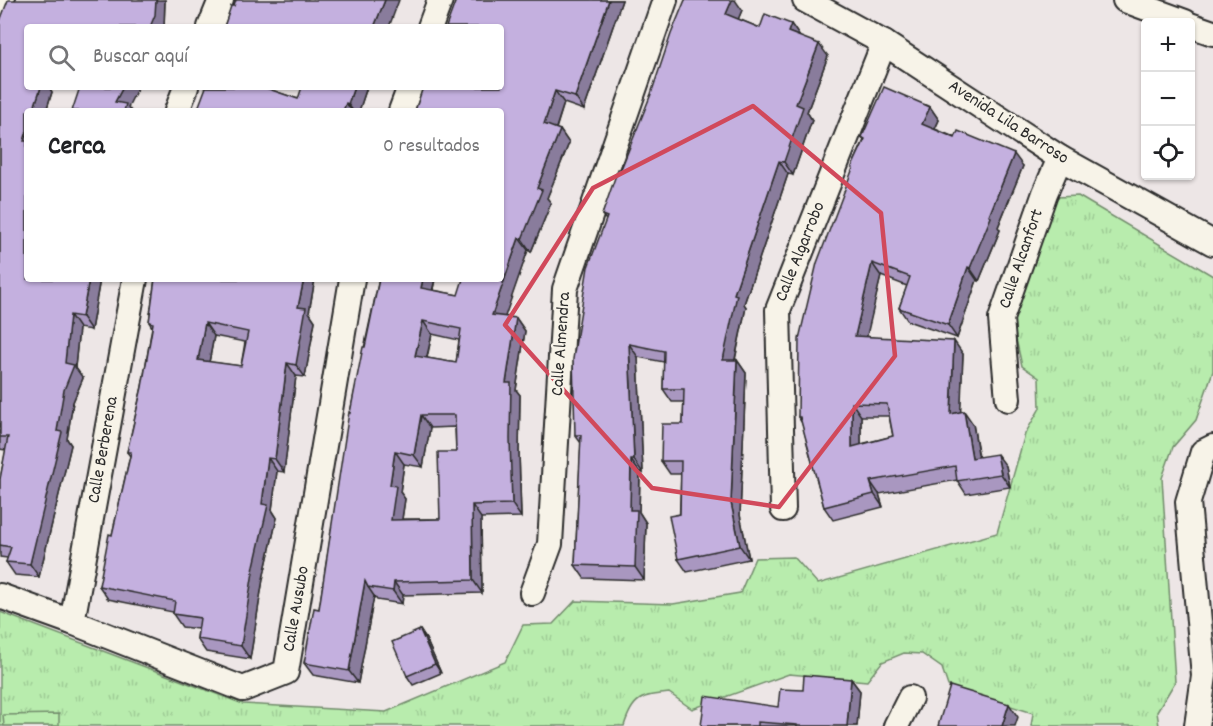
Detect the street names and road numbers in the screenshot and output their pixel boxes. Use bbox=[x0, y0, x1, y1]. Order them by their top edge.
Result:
street label: Avenida Lila Barroso bbox=[943, 75, 1073, 171]
street label: Calle Algarrobo bbox=[770, 198, 832, 306]
street label: Calle Alcanfort bbox=[993, 206, 1051, 312]
street label: Calle Almendra bbox=[546, 291, 578, 397]
street label: Calle Berberena bbox=[82, 394, 126, 505]
street label: Calle Ausubo bbox=[277, 564, 317, 654]

